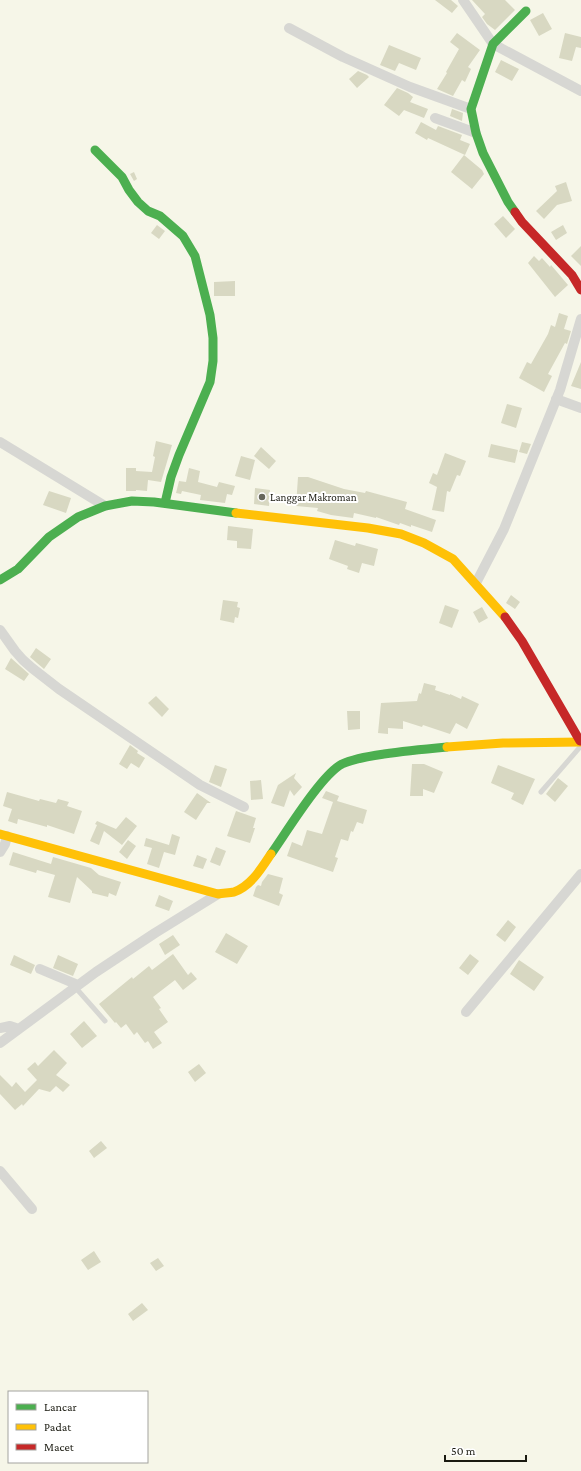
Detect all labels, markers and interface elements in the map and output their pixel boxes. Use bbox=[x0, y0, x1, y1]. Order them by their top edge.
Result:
place label: Langgar Makroman bbox=[270, 491, 357, 504]
marker: Langgar Makroman bbox=[257, 492, 267, 502]
legend bbox=[8, 1391, 148, 1463]
text: Lancar bbox=[44, 1400, 78, 1414]
text: Padat bbox=[44, 1420, 72, 1434]
scale bar bbox=[445, 1437, 526, 1463]
text: Macet bbox=[44, 1440, 75, 1454]
text: 50 m bbox=[451, 1444, 476, 1458]

